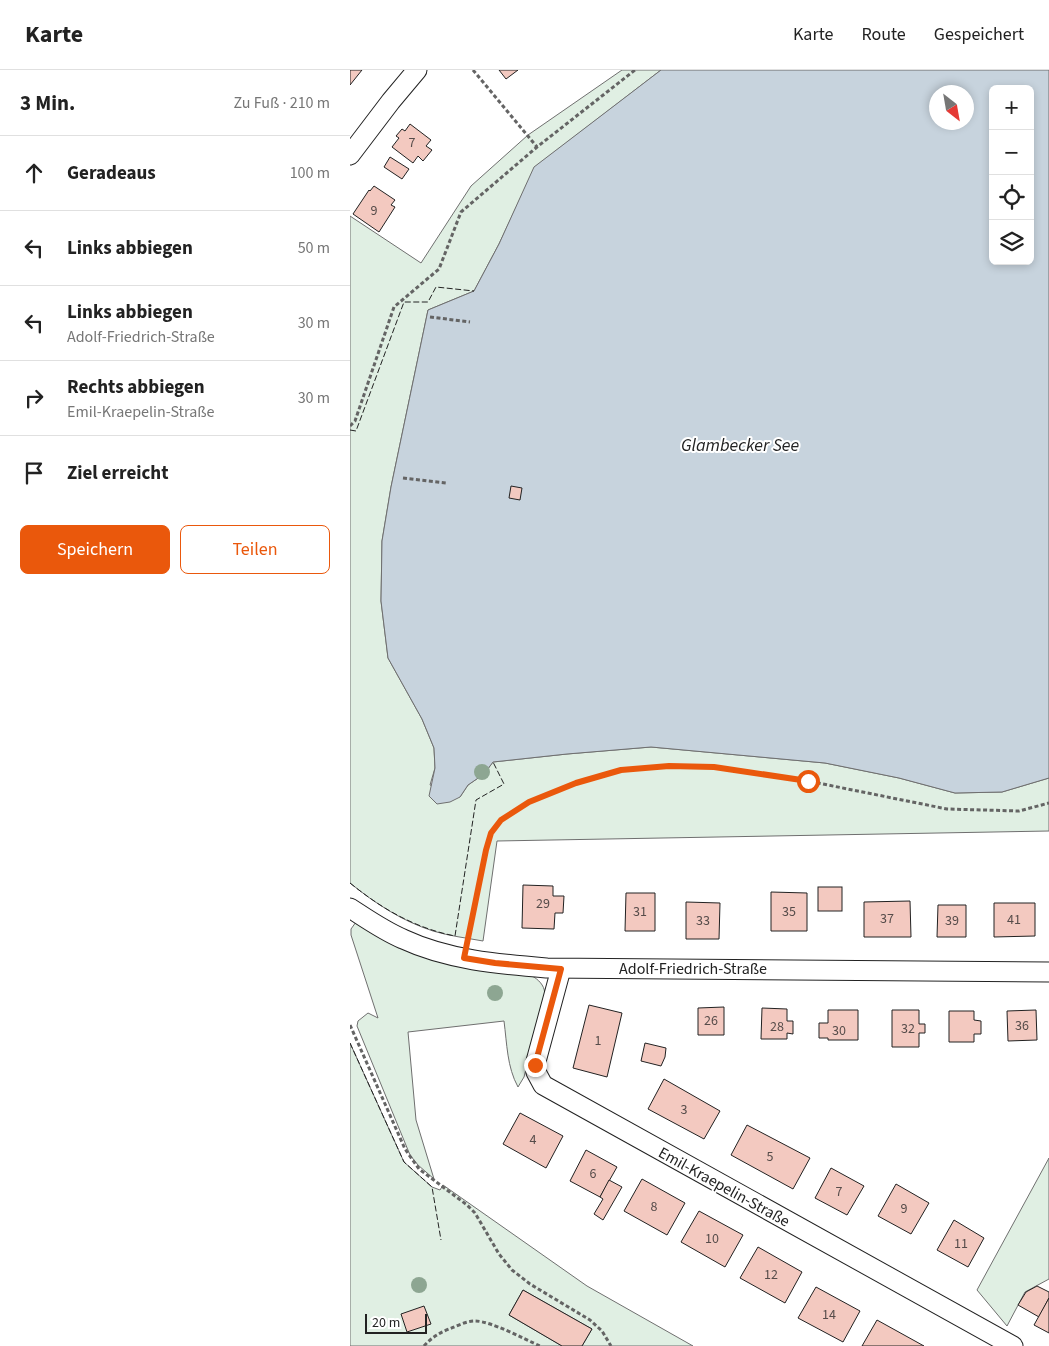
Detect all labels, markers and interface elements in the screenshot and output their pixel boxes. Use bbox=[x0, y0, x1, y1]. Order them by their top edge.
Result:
text: Karte bbox=[25, 17, 83, 52]
text: Karte bbox=[793, 22, 833, 47]
text: Route bbox=[861, 22, 906, 47]
text: Gespeichert bbox=[934, 22, 1024, 47]
north arrow bbox=[929, 85, 974, 130]
map controls bbox=[989, 85, 1034, 265]
button: + bbox=[989, 85, 1034, 130]
text: 3 Min. bbox=[20, 88, 75, 118]
text: Zu Fuß · 210 m bbox=[234, 92, 330, 114]
button: − bbox=[989, 130, 1034, 175]
house number: 7 bbox=[409, 133, 416, 153]
icon: ahead bbox=[20, 159, 48, 187]
text: Geradeaus bbox=[67, 160, 156, 187]
text: 100 m bbox=[290, 162, 330, 184]
button: locate bbox=[989, 175, 1034, 220]
house number: 9 bbox=[371, 201, 378, 221]
button: layers bbox=[989, 220, 1034, 265]
icon: left bbox=[20, 234, 48, 262]
text: Links abbiegen bbox=[67, 235, 193, 262]
text: 50 m bbox=[298, 237, 330, 259]
text: Links abbiegen bbox=[67, 299, 193, 326]
icon: left bbox=[20, 309, 48, 337]
text: 30 m bbox=[298, 312, 330, 334]
text: Adolf-Friedrich-Straße bbox=[67, 326, 215, 348]
text: Rechts abbiegen bbox=[67, 374, 205, 401]
icon: right bbox=[20, 384, 48, 412]
text: 30 m bbox=[298, 387, 330, 409]
text: Emil-Kraepelin-Straße bbox=[67, 401, 214, 423]
water label: Glambecker See bbox=[681, 433, 799, 458]
icon: arrive bbox=[20, 459, 48, 487]
text: Ziel erreicht bbox=[67, 460, 168, 487]
button: Speichern bbox=[20, 525, 170, 574]
button: Teilen bbox=[180, 525, 330, 574]
route start bbox=[797, 770, 820, 793]
house number: 29 bbox=[536, 894, 550, 914]
house number: 31 bbox=[633, 902, 647, 922]
house number: 35 bbox=[782, 902, 796, 922]
house number: 37 bbox=[880, 909, 894, 929]
house number: 41 bbox=[1007, 910, 1021, 930]
house number: 33 bbox=[696, 911, 710, 931]
house number: 39 bbox=[945, 911, 959, 931]
street label: Adolf-Friedrich-Straße bbox=[619, 958, 767, 980]
house number: 26 bbox=[704, 1011, 718, 1031]
house number: 36 bbox=[1015, 1016, 1029, 1036]
house number: 28 bbox=[770, 1017, 784, 1037]
house number: 32 bbox=[901, 1019, 915, 1039]
house number: 30 bbox=[832, 1021, 846, 1041]
house number: 1 bbox=[595, 1031, 602, 1051]
route end bbox=[524, 1054, 547, 1077]
house number: 3 bbox=[681, 1100, 688, 1120]
house number: 4 bbox=[530, 1130, 537, 1150]
street label: Emil-Kraepelin-Straße bbox=[654, 1142, 794, 1232]
house number: 5 bbox=[767, 1147, 774, 1167]
house number: 6 bbox=[590, 1164, 597, 1184]
house number: 7 bbox=[836, 1182, 843, 1202]
house number: 8 bbox=[651, 1197, 658, 1217]
house number: 9 bbox=[901, 1199, 908, 1219]
house number: 10 bbox=[705, 1229, 719, 1249]
house number: 11 bbox=[954, 1234, 968, 1254]
house number: 12 bbox=[764, 1265, 778, 1285]
house number: 14 bbox=[822, 1305, 836, 1325]
scale bar bbox=[365, 1311, 428, 1334]
text: 20 m bbox=[372, 1313, 400, 1333]

